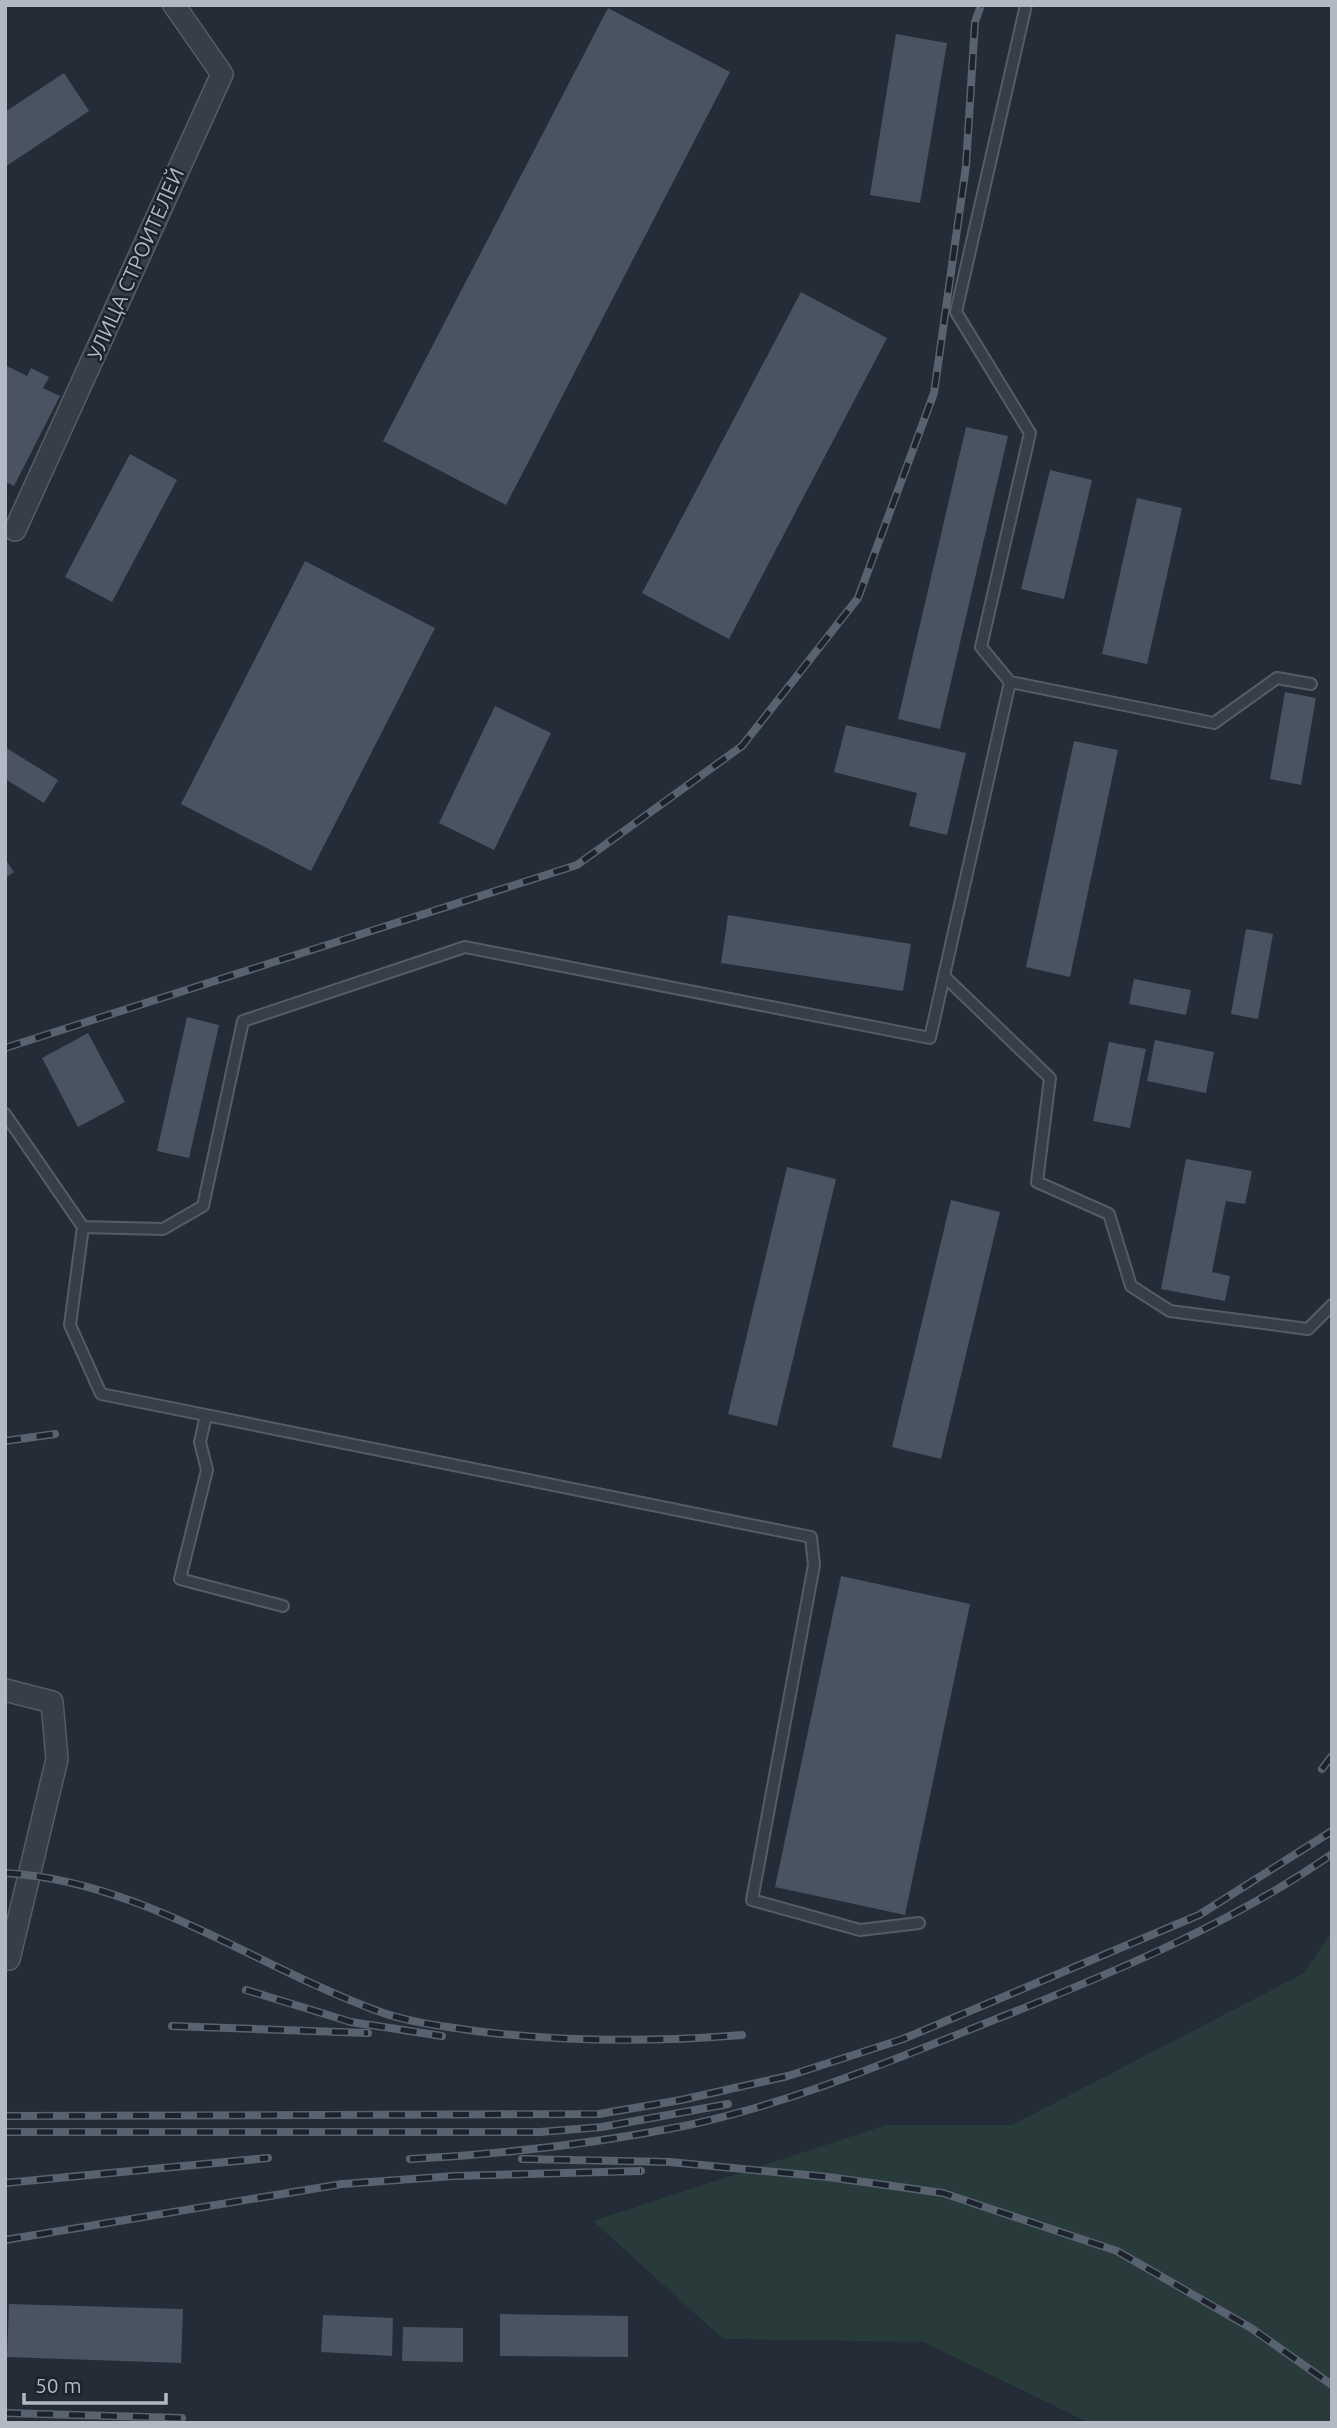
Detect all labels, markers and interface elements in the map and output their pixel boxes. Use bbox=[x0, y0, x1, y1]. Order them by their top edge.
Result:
street label: УЛИЦА СТРОИТЕЛЕЙ bbox=[82, 164, 188, 363]
scale bar bbox=[24, 2362, 166, 2406]
text: 50 m bbox=[35, 2373, 82, 2397]

